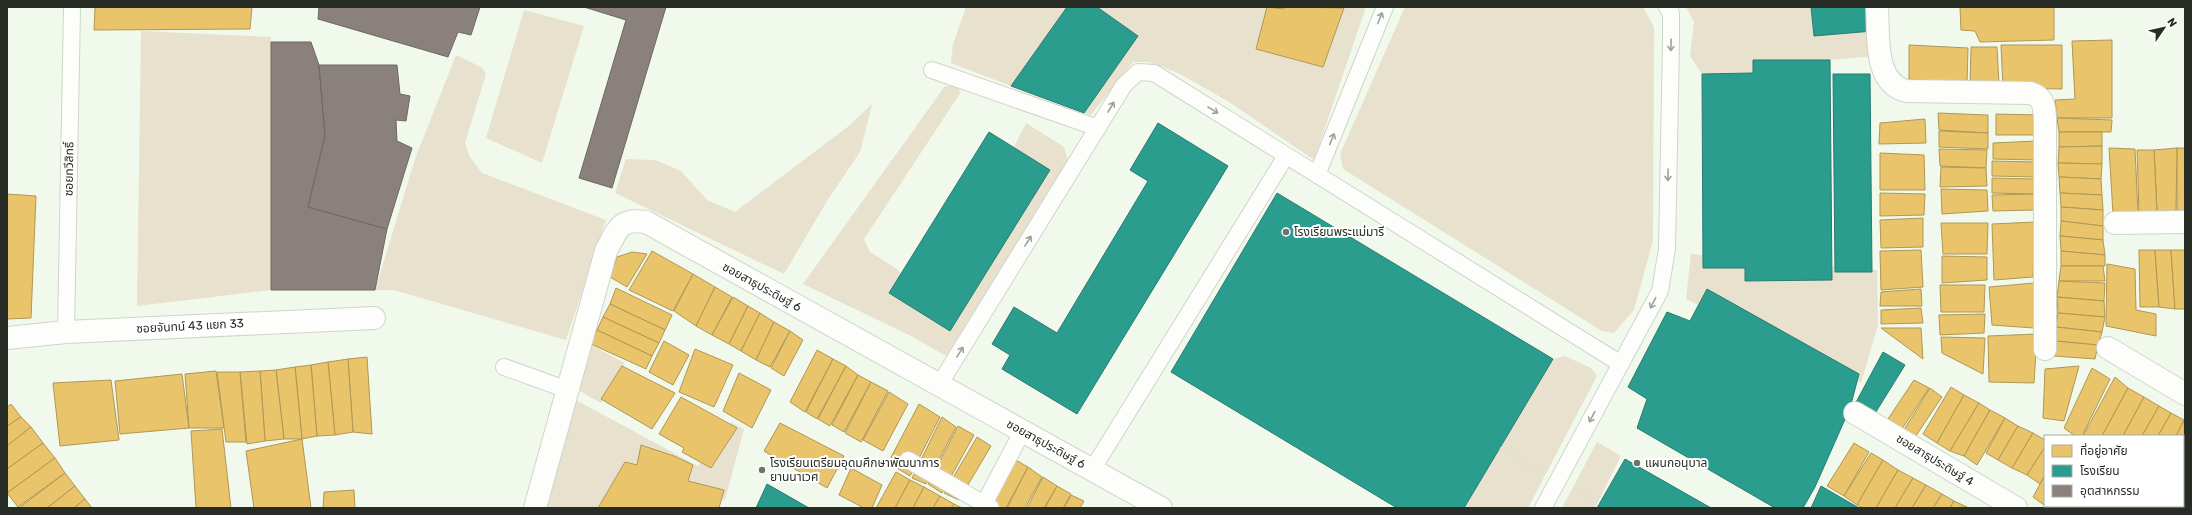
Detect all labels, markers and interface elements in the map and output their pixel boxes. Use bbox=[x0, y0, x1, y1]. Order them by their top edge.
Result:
north arrow bbox=[2144, 8, 2184, 48]
one-way arrow bbox=[1377, 13, 1385, 25]
text: N bbox=[2164, 16, 2180, 30]
one-way arrow bbox=[1667, 38, 1675, 51]
one-way arrow bbox=[1107, 101, 1115, 113]
one-way arrow bbox=[1207, 106, 1219, 114]
one-way arrow bbox=[1328, 133, 1336, 145]
street label: ซอยทวีสิทธิ์ bbox=[61, 141, 76, 196]
one-way arrow bbox=[1664, 168, 1672, 181]
place label: โรงเรียนพระแม่มารี bbox=[1294, 225, 1384, 239]
marker: โรงเรียนพระแม่มารี bbox=[1281, 227, 1291, 237]
one-way arrow bbox=[1024, 236, 1032, 247]
street label: ซอยสาธุประดิษฐ์ 6 bbox=[720, 260, 804, 314]
one-way arrow bbox=[1649, 297, 1657, 309]
street label: ซอยจันทน์ 43 แยก 33 bbox=[136, 316, 244, 336]
one-way arrow bbox=[956, 346, 964, 358]
one-way arrow bbox=[1588, 411, 1595, 423]
street label: ซอยสาธุประดิษฐ์ 6 bbox=[1004, 417, 1088, 471]
street label: ซอยสาธุประดิษฐ์ 4 bbox=[1894, 431, 1977, 489]
legend bbox=[2044, 435, 2184, 507]
text: ที่อยู่อาศัย bbox=[2080, 442, 2128, 458]
place label: โรงเรียนเตรียมอุดมศึกษาพัฒนาการ ยานนาเวศ bbox=[770, 456, 939, 484]
place label: แผนกอนุบาล bbox=[1645, 456, 1707, 470]
marker: แผนกอนุบาล bbox=[1632, 458, 1642, 468]
text: โรงเรียน bbox=[2080, 464, 2120, 478]
marker: โรงเรียนเตรียมอุดมศึกษาพัฒนาการ ยานนาเวศ bbox=[757, 465, 767, 475]
text: อุตสาหกรรม bbox=[2080, 484, 2140, 498]

